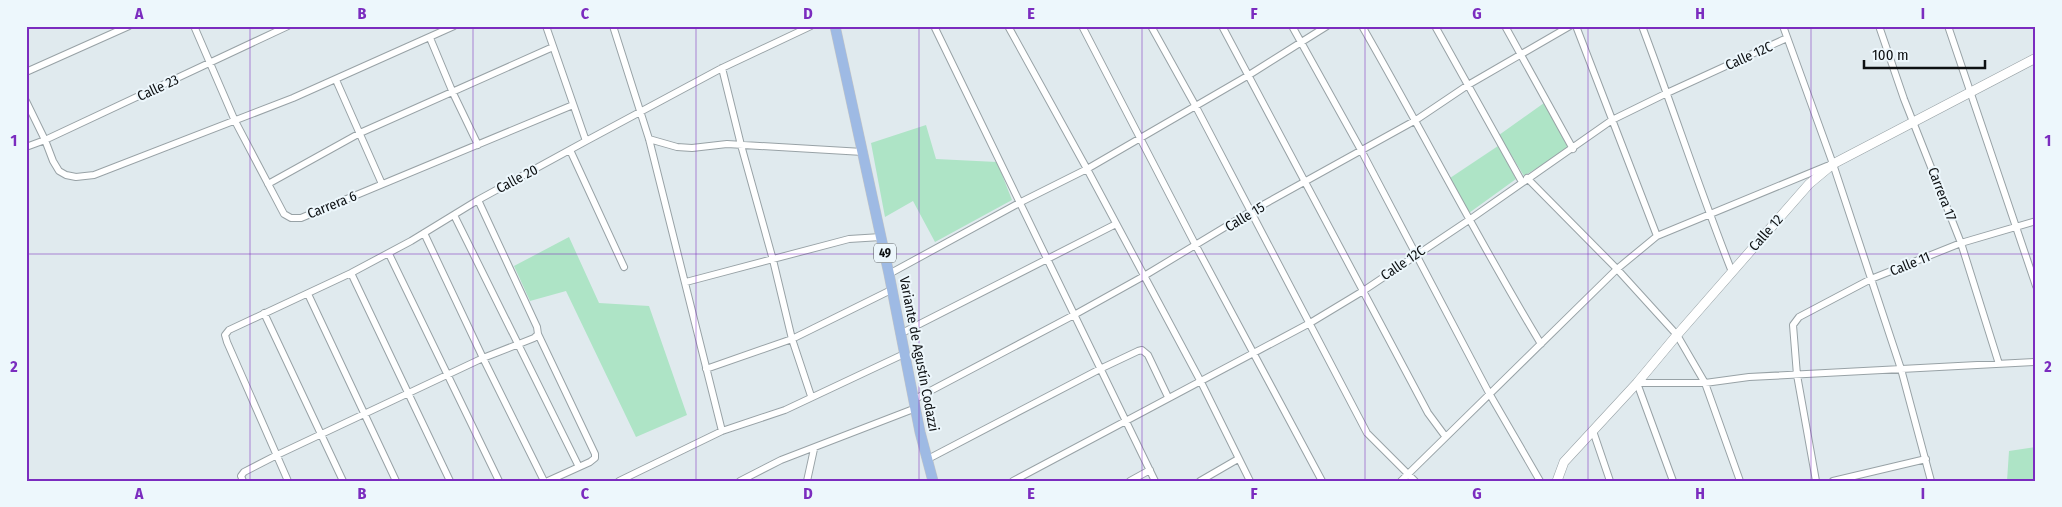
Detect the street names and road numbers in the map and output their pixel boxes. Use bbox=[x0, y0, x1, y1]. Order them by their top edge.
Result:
street label: Calle 12C bbox=[1723, 38, 1775, 74]
street label: Calle 23 bbox=[135, 71, 181, 105]
street label: Calle 20 bbox=[493, 161, 541, 197]
street label: Carrera 17 bbox=[1924, 165, 1960, 223]
street label: Carrera 6 bbox=[305, 187, 359, 223]
street label: Calle 15 bbox=[1222, 199, 1268, 235]
street label: Calle 12 bbox=[1746, 211, 1786, 255]
street label: Calle 12C bbox=[1378, 242, 1428, 284]
road number: 49 bbox=[874, 244, 896, 262]
street label: Calle 11 bbox=[1887, 248, 1933, 280]
street label: Variante de Agustín Codazzi bbox=[896, 275, 942, 433]

